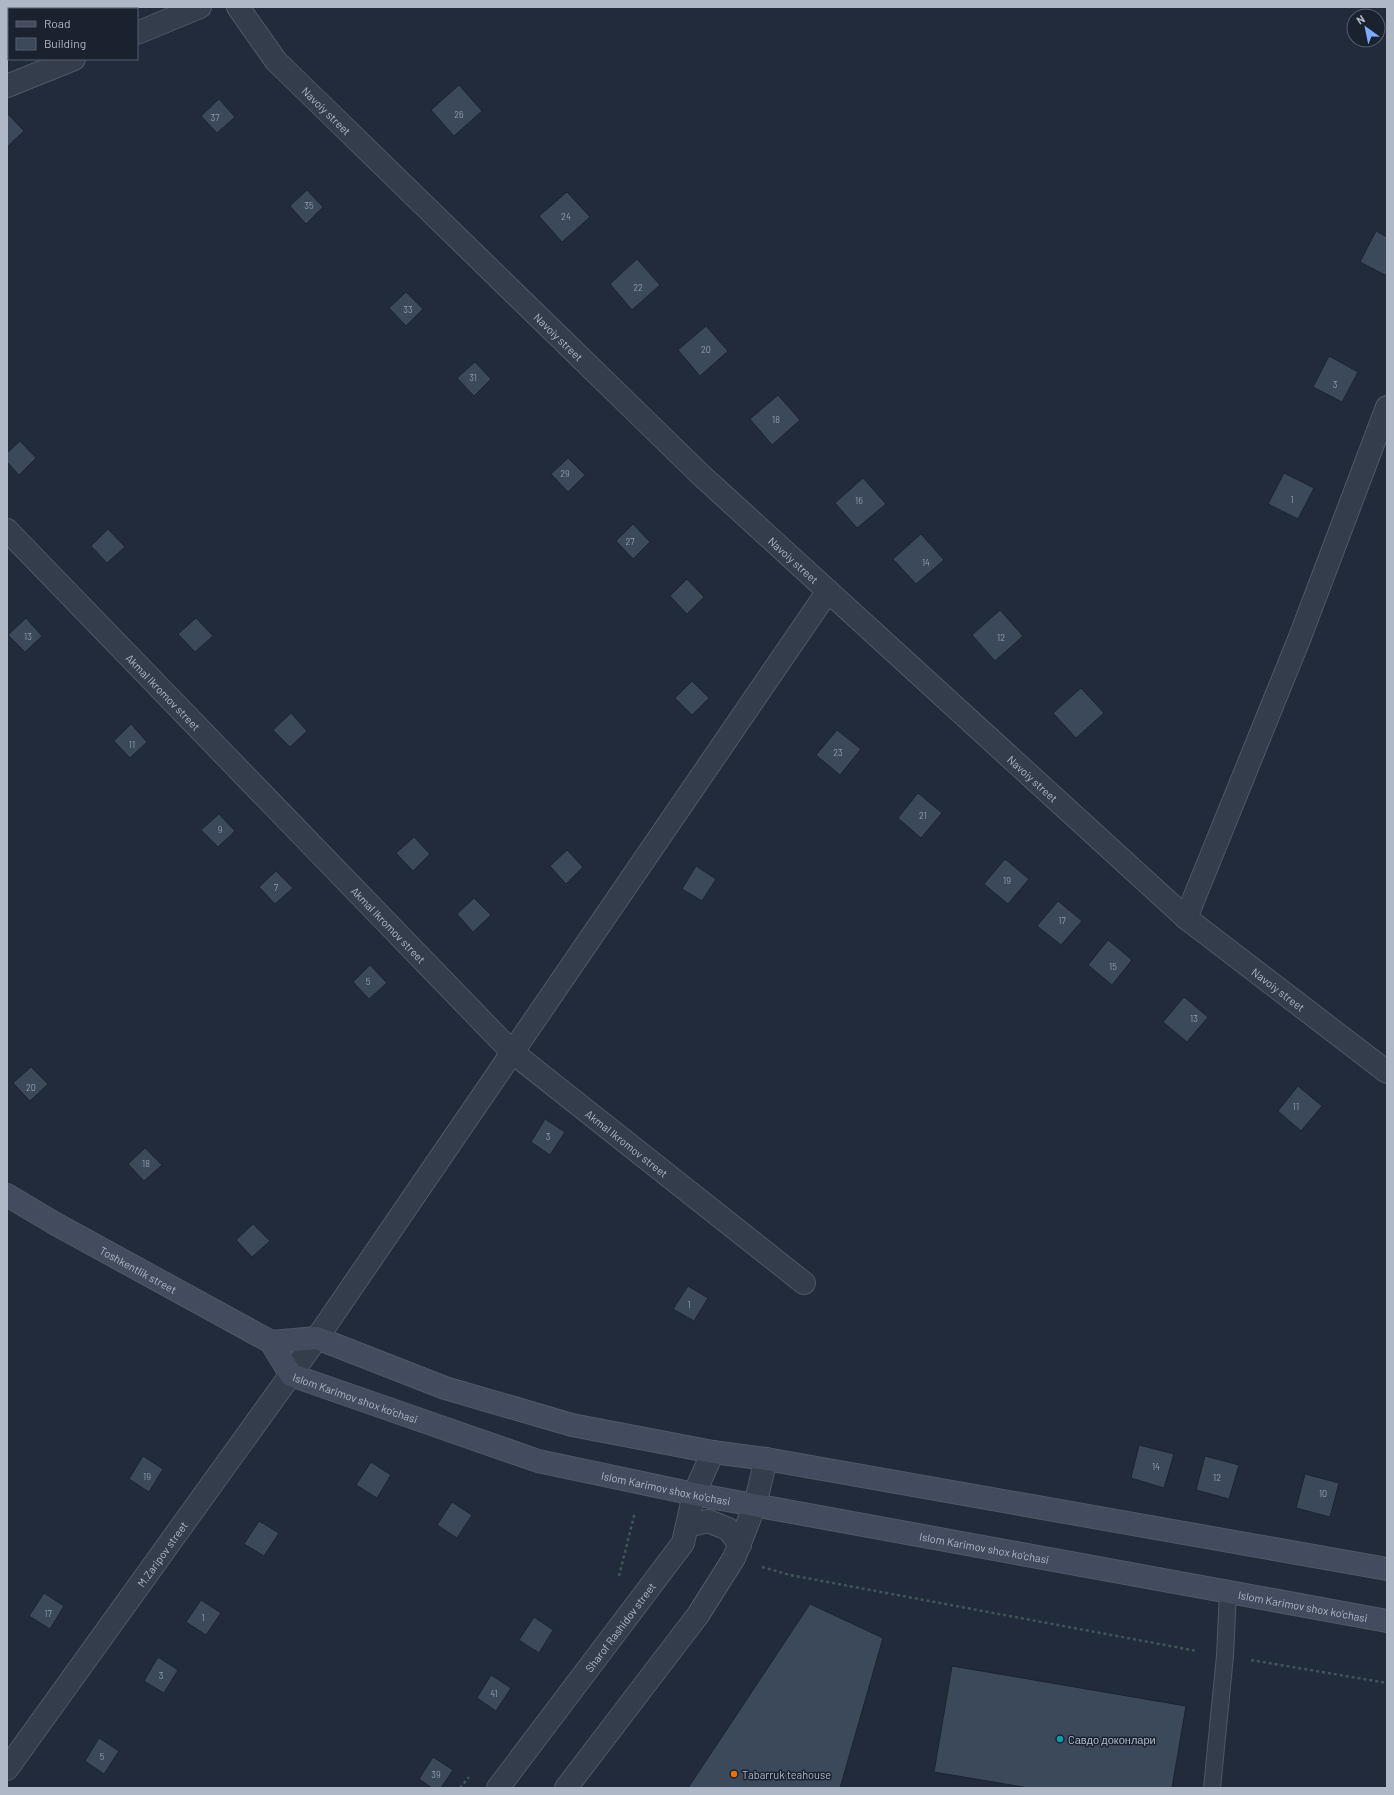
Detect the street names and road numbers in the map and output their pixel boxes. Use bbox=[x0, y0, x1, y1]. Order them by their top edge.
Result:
street label: Navoiy street bbox=[300, 84, 354, 137]
street label: Navoiy street bbox=[532, 310, 586, 363]
street label: Navoiy street bbox=[766, 534, 821, 586]
street label: Akmal Ikromov street bbox=[124, 651, 203, 733]
street label: Navoiy street bbox=[1005, 752, 1061, 804]
street label: Akmal Ikromov street bbox=[349, 884, 429, 965]
street label: Navoiy street bbox=[1250, 965, 1308, 1013]
street label: Akmal Ikromov street bbox=[583, 1107, 671, 1180]
street label: Toshkentlik street bbox=[98, 1243, 179, 1296]
street label: Islom Karimov shox ko'chasi bbox=[291, 1370, 420, 1425]
street label: Islom Karimov shox ko'chasi bbox=[600, 1468, 732, 1507]
street label: M.Zaripov street bbox=[134, 1519, 190, 1589]
street label: Islom Karimov shox ko'chasi bbox=[919, 1529, 1050, 1565]
street label: Sharof Rashidov street bbox=[582, 1580, 658, 1674]
street label: Islom Karimov shox ko'chasi bbox=[1237, 1587, 1369, 1624]

